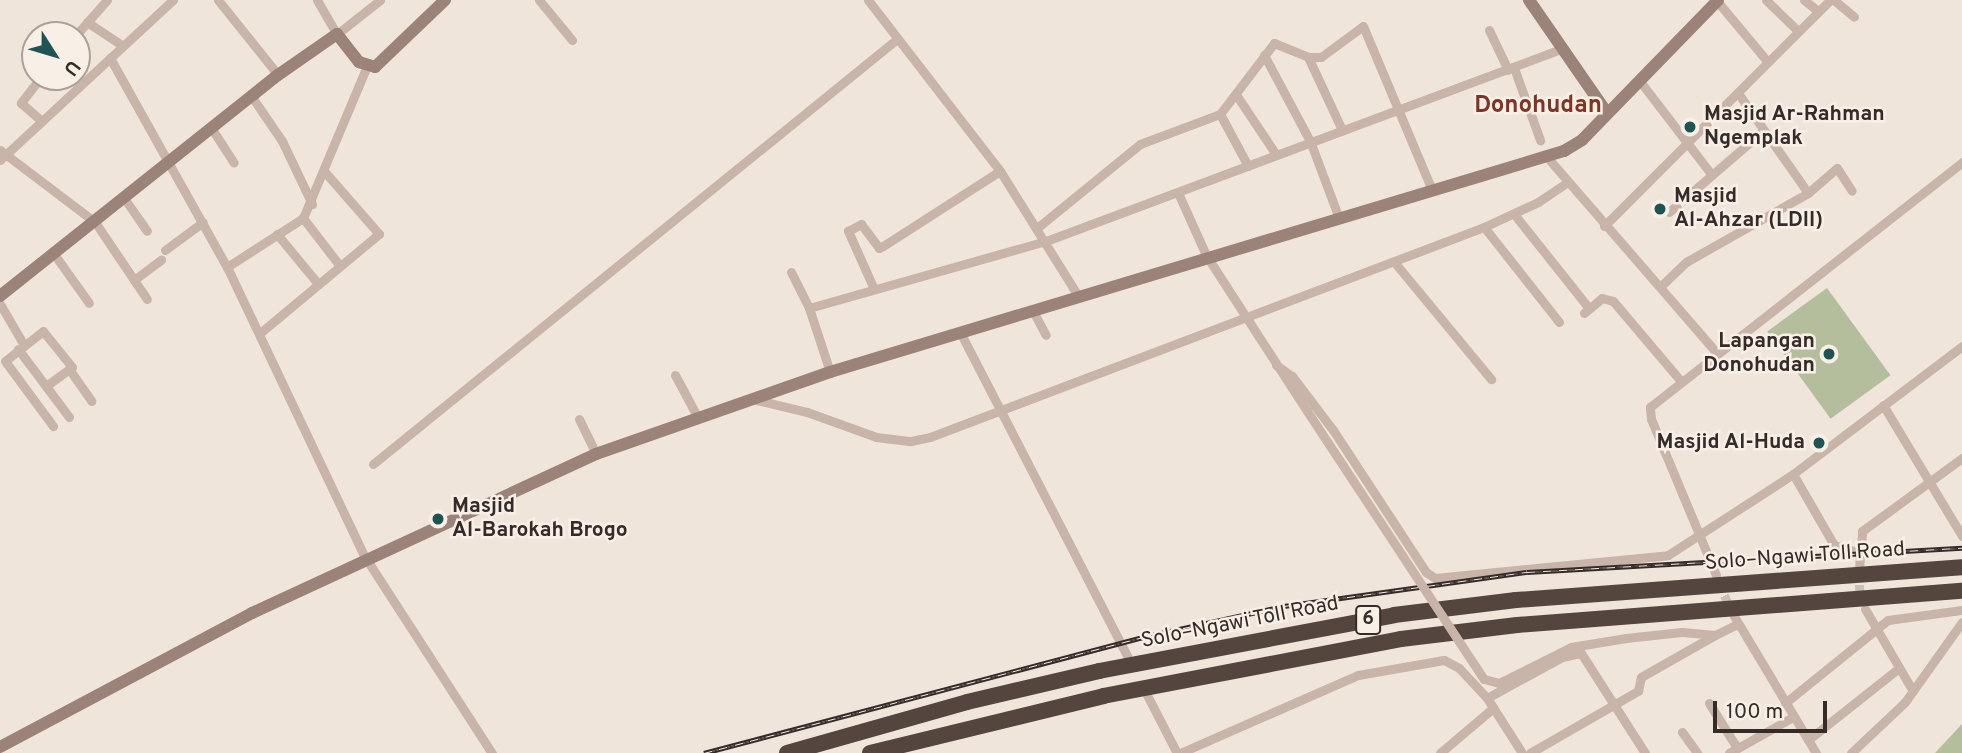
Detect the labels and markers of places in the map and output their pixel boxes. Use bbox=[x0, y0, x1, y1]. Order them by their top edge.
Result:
place label: Masjid Ar-Rahman Ngemplak bbox=[1704, 102, 1886, 152]
marker: Masjid Ar-Rahman Ngemplak bbox=[1682, 119, 1698, 135]
place label: Masjid Al-Ahzar (LDII) bbox=[1674, 184, 1823, 234]
marker: Masjid Al-Ahzar (LDII) bbox=[1652, 201, 1668, 217]
place label: Lapangan Donohudan bbox=[1703, 329, 1815, 379]
marker: Lapangan Donohudan bbox=[1821, 346, 1837, 362]
place label: Masjid Al-Huda bbox=[1656, 430, 1805, 456]
marker: Masjid Al-Huda bbox=[1811, 435, 1827, 451]
place label: Masjid Al-Barokah Brogo bbox=[452, 494, 628, 544]
marker: Masjid Al-Barokah Brogo bbox=[430, 511, 446, 527]

